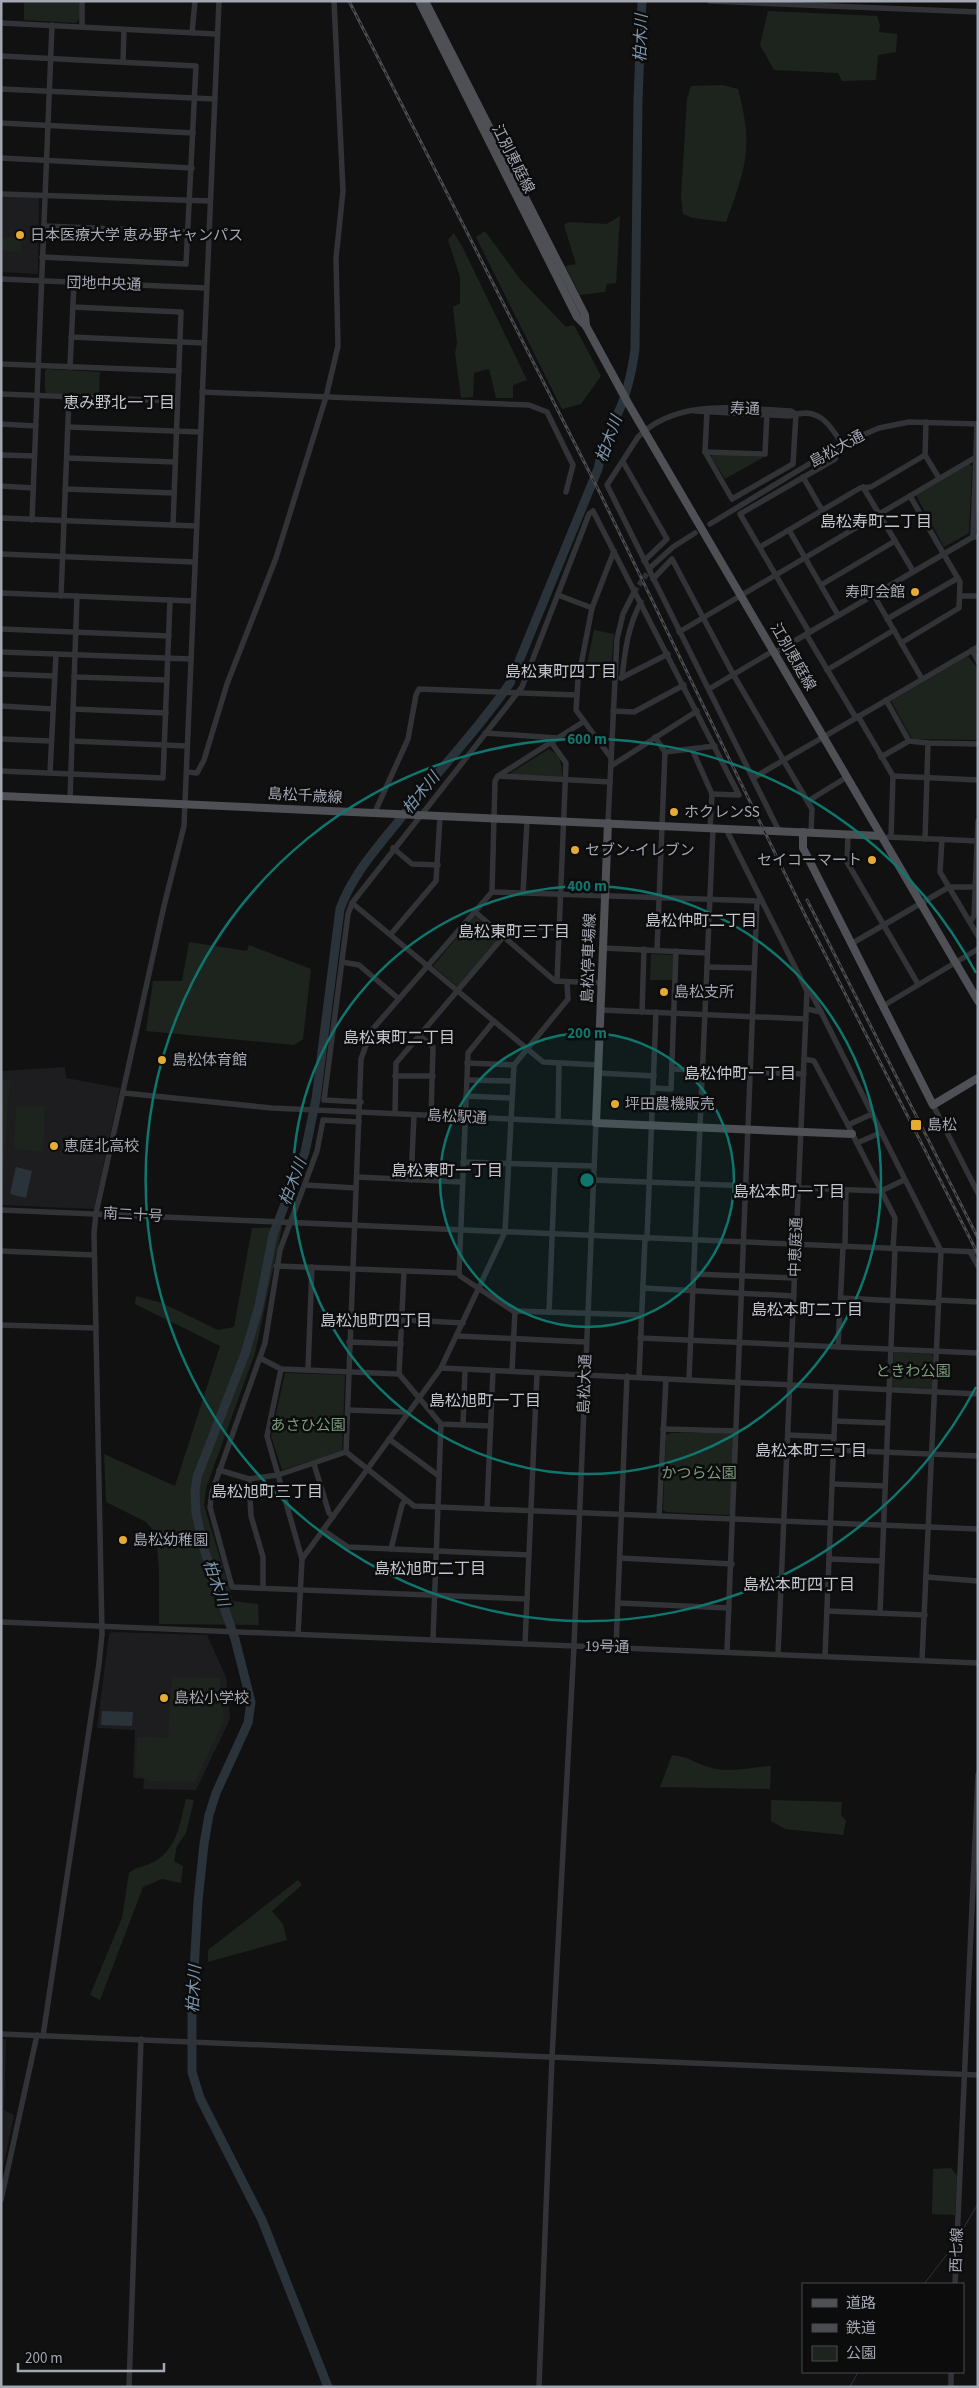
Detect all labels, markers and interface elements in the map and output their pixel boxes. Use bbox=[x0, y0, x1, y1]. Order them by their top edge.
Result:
water label: 柏木川 bbox=[629, 12, 653, 62]
street label: 江別恵庭線 bbox=[487, 121, 539, 197]
place label: 日本医療大学 恵み野キャンパス bbox=[30, 225, 243, 246]
marker: 日本医療大学 恵み野キャンパス bbox=[14, 229, 26, 241]
street label: 団地中央通 bbox=[66, 272, 142, 296]
district label: 恵み野北一丁目 bbox=[63, 392, 175, 414]
street label: 寿通 bbox=[730, 398, 760, 420]
water label: 柏木川 bbox=[590, 411, 628, 465]
street label: 島松大通 bbox=[806, 425, 868, 473]
district label: 島松寿町二丁目 bbox=[820, 511, 932, 533]
place label: 寿町会館 bbox=[845, 582, 905, 603]
marker: 寿町会館 bbox=[909, 586, 921, 598]
street label: 江別恵庭線 bbox=[765, 619, 821, 695]
district label: 島松東町四丁目 bbox=[505, 661, 617, 683]
text: 600 m bbox=[567, 729, 607, 750]
water label: 柏木川 bbox=[397, 766, 446, 819]
street label: 島松千歳線 bbox=[267, 784, 343, 808]
place label: ホクレンSS bbox=[684, 802, 760, 823]
marker: ホクレンSS bbox=[668, 806, 680, 818]
place label: セブン-イレブン bbox=[585, 840, 695, 861]
marker: セブン-イレブン bbox=[569, 844, 581, 856]
place label: セイコーマート bbox=[757, 850, 862, 871]
marker: セイコーマート bbox=[866, 854, 878, 866]
text: 400 m bbox=[567, 876, 607, 897]
district label: 島松仲町二丁目 bbox=[645, 910, 757, 932]
street label: 島松停車場線 bbox=[577, 913, 601, 1003]
district label: 島松東町三丁目 bbox=[458, 921, 570, 943]
place label: 島松支所 bbox=[674, 982, 734, 1003]
marker: 島松支所 bbox=[658, 986, 670, 998]
text: 200 m bbox=[567, 1023, 607, 1044]
district label: 島松東町二丁目 bbox=[343, 1027, 455, 1049]
place label: 島松体育館 bbox=[172, 1050, 247, 1071]
marker: 島松体育館 bbox=[156, 1054, 168, 1066]
district label: 島松仲町一丁目 bbox=[684, 1063, 796, 1085]
place label: 坪田農機販売 bbox=[625, 1094, 715, 1115]
marker: 坪田農機販売 bbox=[609, 1098, 621, 1110]
street label: 島松駅通 bbox=[426, 1105, 488, 1129]
place label: 島松 bbox=[927, 1115, 957, 1136]
marker: 島松 bbox=[909, 1118, 923, 1132]
place label: 恵庭北高校 bbox=[64, 1136, 139, 1157]
marker: 恵庭北高校 bbox=[48, 1140, 60, 1152]
water label: 柏木川 bbox=[274, 1154, 313, 1208]
district label: 島松東町一丁目 bbox=[391, 1160, 503, 1182]
centre of rings bbox=[578, 1171, 596, 1189]
district label: 島松本町一丁目 bbox=[733, 1181, 845, 1203]
street label: 南二十号 bbox=[102, 1203, 164, 1227]
street label: 中恵庭通 bbox=[784, 1217, 808, 1277]
district label: 島松本町二丁目 bbox=[751, 1299, 863, 1321]
district label: 島松旭町四丁目 bbox=[320, 1310, 432, 1332]
street label: 島松大通 bbox=[573, 1354, 597, 1414]
park label: ときわ公園 bbox=[875, 1361, 951, 1382]
district label: 島松旭町一丁目 bbox=[429, 1390, 541, 1412]
park label: あさひ公園 bbox=[270, 1415, 346, 1436]
district label: 島松本町三丁目 bbox=[755, 1440, 867, 1462]
park label: かつら公園 bbox=[661, 1463, 737, 1484]
district label: 島松旭町三丁目 bbox=[211, 1481, 323, 1503]
place label: 島松幼稚園 bbox=[133, 1530, 208, 1551]
marker: 島松幼稚園 bbox=[117, 1534, 129, 1546]
water label: 柏木川 bbox=[198, 1557, 235, 1611]
district label: 島松旭町二丁目 bbox=[374, 1558, 486, 1580]
district label: 島松本町四丁目 bbox=[743, 1574, 855, 1596]
street label: 19号通 bbox=[584, 1636, 630, 1658]
place label: 島松小学校 bbox=[174, 1688, 249, 1709]
marker: 島松小学校 bbox=[158, 1692, 170, 1704]
water label: 柏木川 bbox=[182, 1962, 206, 2014]
street label: 西七線 bbox=[946, 2227, 968, 2273]
legend bbox=[802, 2283, 964, 2373]
text: 道路 bbox=[846, 2293, 876, 2314]
text: 鉄道 bbox=[846, 2318, 876, 2339]
scale bar bbox=[18, 2340, 164, 2372]
text: 公園 bbox=[846, 2343, 876, 2364]
text: 200 m bbox=[25, 2348, 63, 2369]

